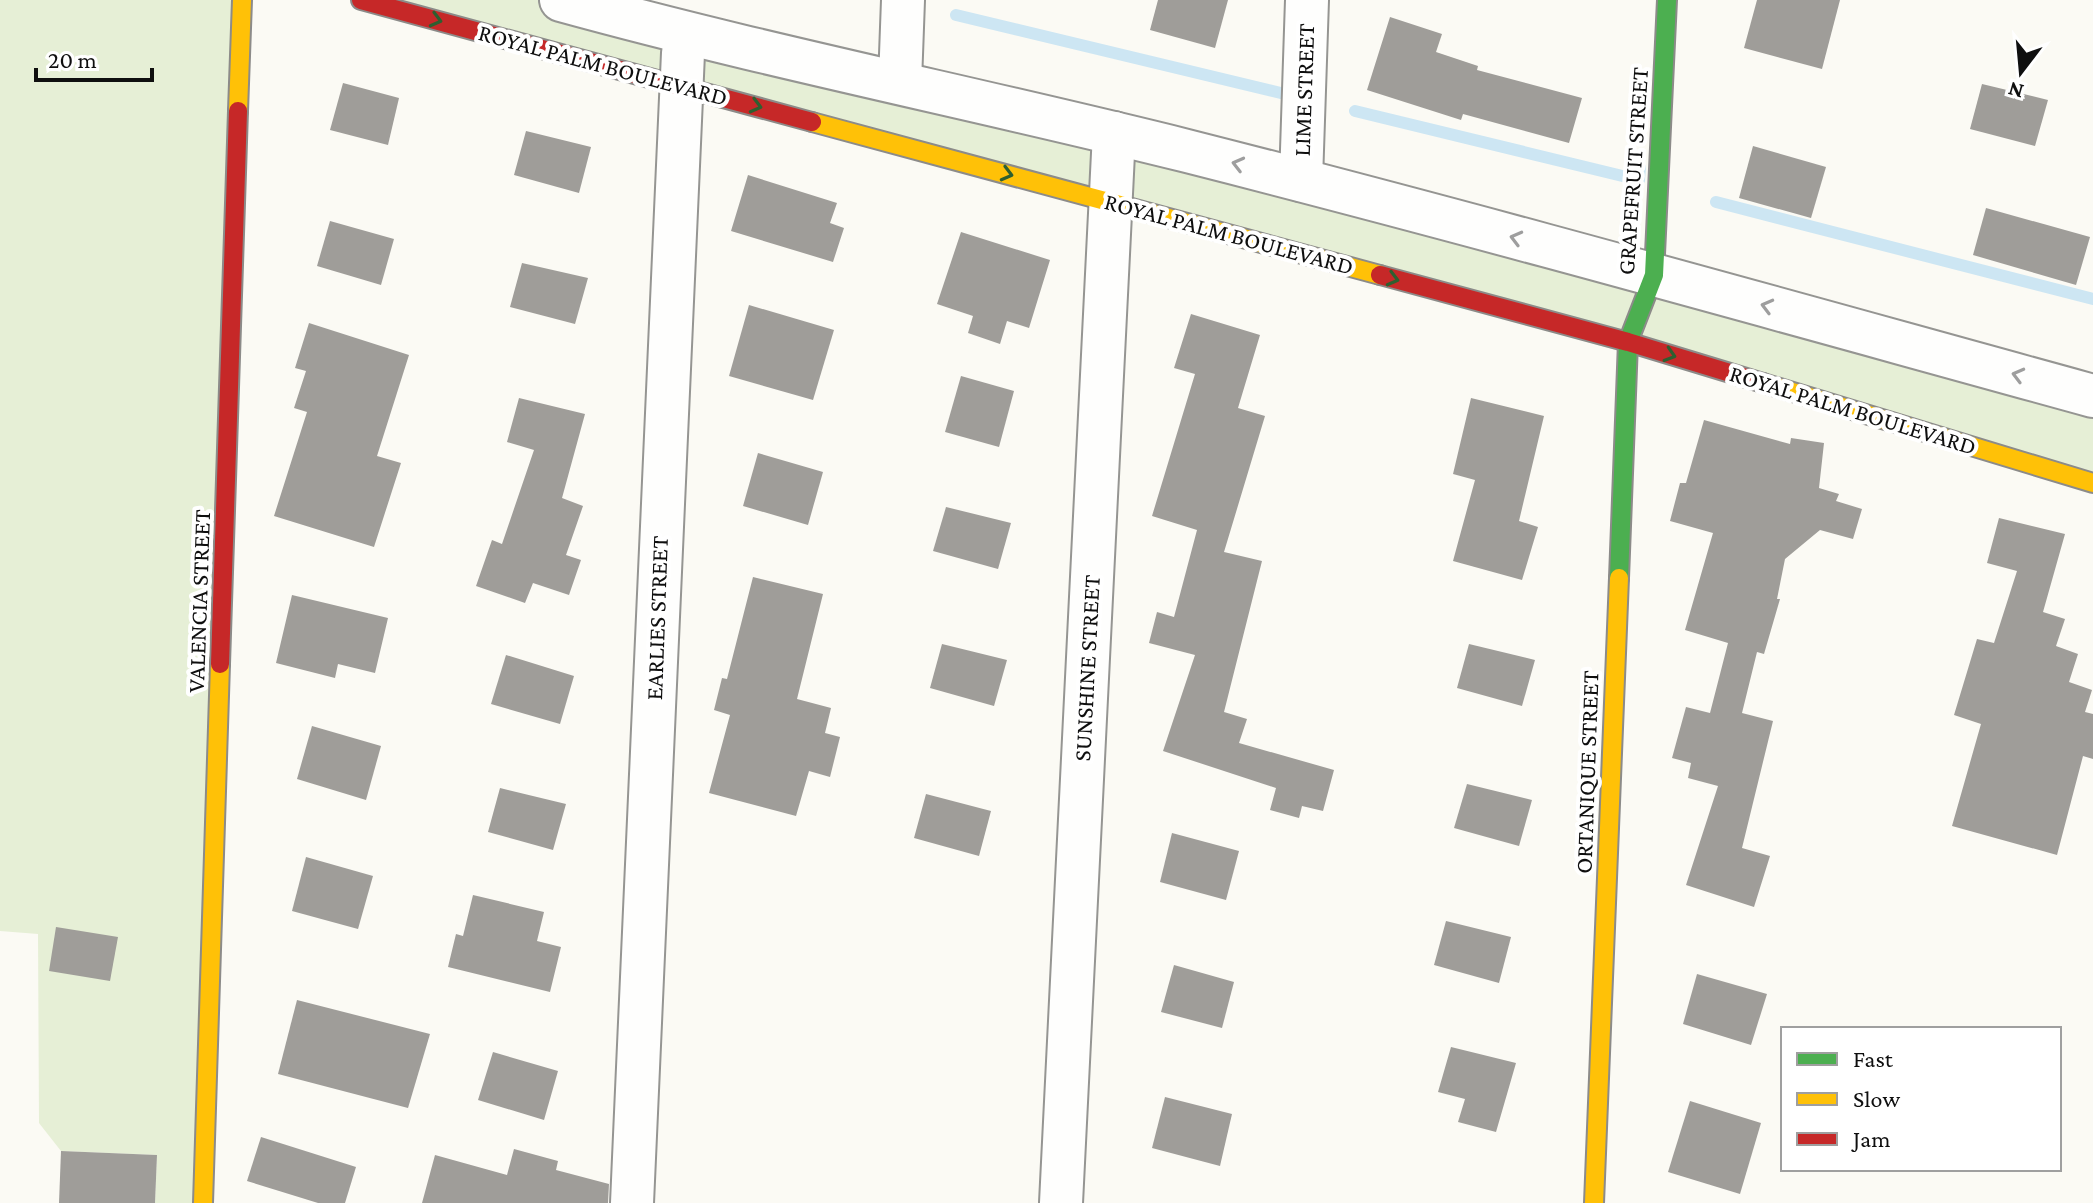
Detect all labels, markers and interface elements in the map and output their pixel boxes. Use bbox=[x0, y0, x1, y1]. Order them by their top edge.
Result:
one-way arrow bbox=[429, 11, 443, 28]
street label: ROYAL PALM BOULEVARD bbox=[476, 18, 731, 111]
street label: LIME STREET bbox=[1288, 23, 1319, 157]
scale bar bbox=[36, 32, 152, 82]
north arrow bbox=[1981, 32, 2061, 112]
text: 20 m bbox=[48, 46, 97, 73]
street label: GRAPEFRUIT STREET bbox=[1612, 66, 1653, 276]
text: N bbox=[2005, 77, 2026, 105]
one-way arrow bbox=[748, 97, 762, 113]
one-way arrow bbox=[1231, 157, 1245, 174]
one-way arrow bbox=[999, 165, 1013, 182]
street label: ROYAL PALM BOULEVARD bbox=[1102, 187, 1357, 280]
one-way arrow bbox=[1510, 231, 1524, 248]
one-way arrow bbox=[1385, 269, 1399, 286]
one-way arrow bbox=[1761, 299, 1775, 316]
one-way arrow bbox=[1663, 346, 1677, 362]
street label: ROYAL PALM BOULEVARD bbox=[1727, 359, 1980, 460]
one-way arrow bbox=[2011, 368, 2025, 384]
street label: VALENCIA STREET bbox=[182, 509, 215, 693]
street label: EARLIES STREET bbox=[640, 535, 673, 701]
street label: SUNSHINE STREET bbox=[1068, 574, 1105, 762]
street label: ORTANIQUE STREET bbox=[1569, 670, 1604, 874]
legend bbox=[1781, 1027, 2061, 1171]
text: Fast bbox=[1853, 1045, 1894, 1072]
text: Slow bbox=[1853, 1085, 1900, 1112]
text: Jam bbox=[1851, 1125, 1891, 1152]

